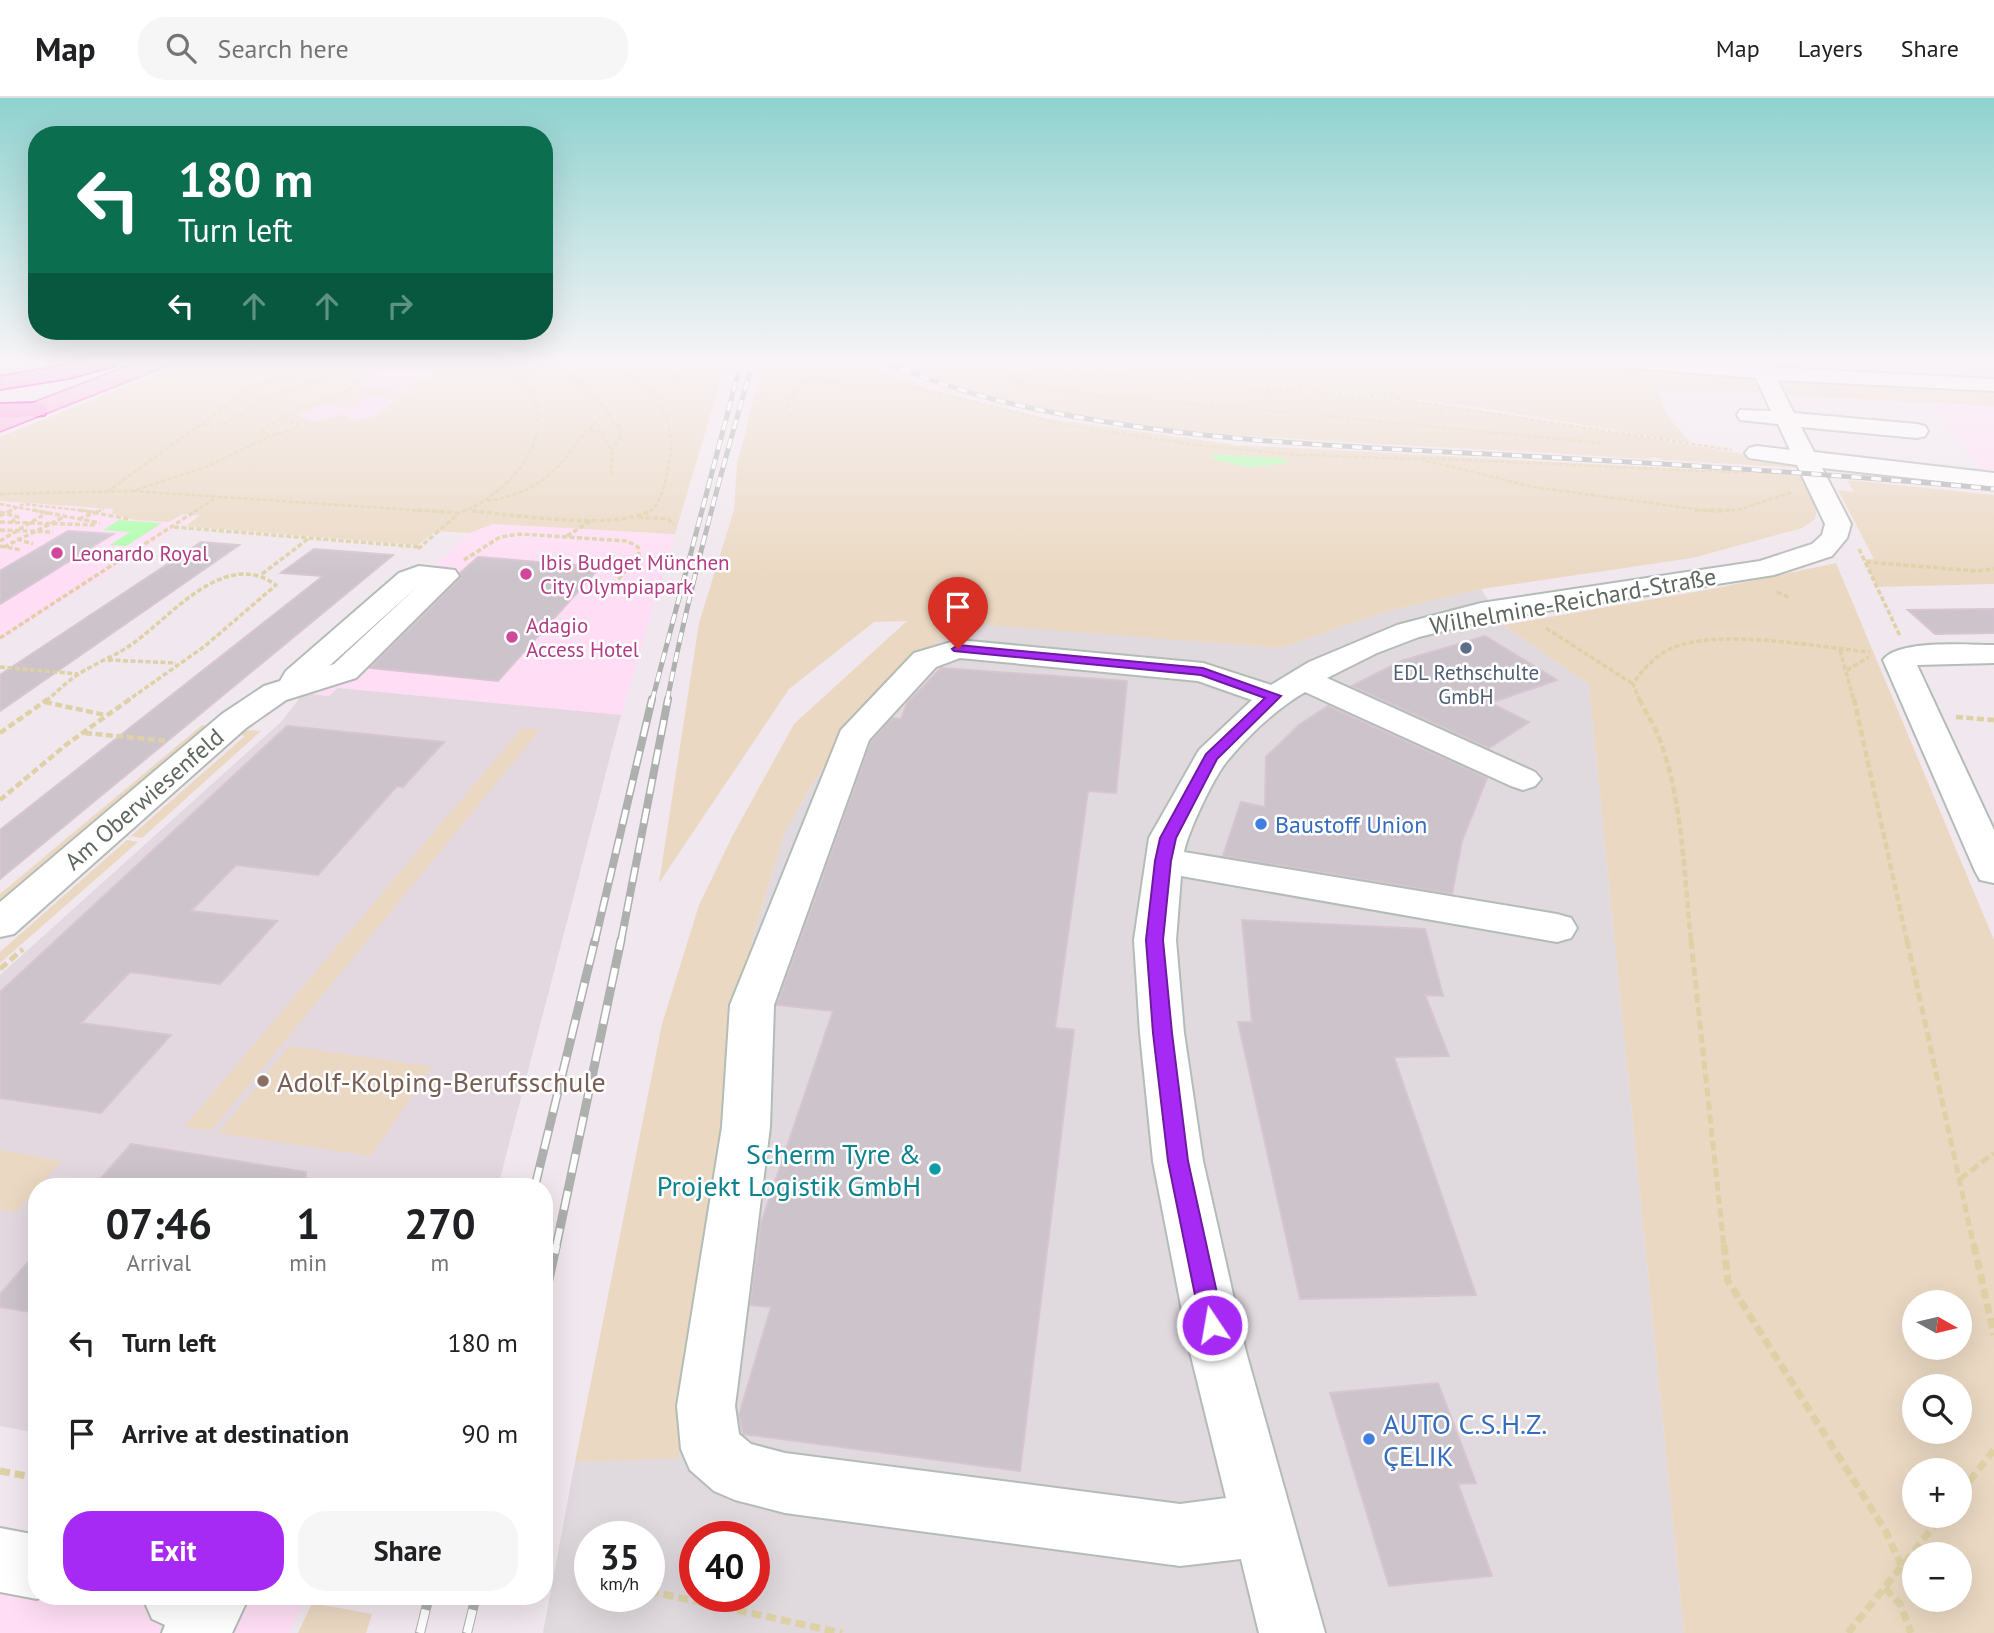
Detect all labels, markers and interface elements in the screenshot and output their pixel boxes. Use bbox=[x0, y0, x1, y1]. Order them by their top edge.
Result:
search box bbox=[138, 17, 628, 80]
text: Map bbox=[35, 27, 96, 70]
icon: search bbox=[162, 29, 200, 67]
text: Search here bbox=[218, 32, 349, 65]
text: Map bbox=[1716, 33, 1760, 64]
text: Layers bbox=[1798, 33, 1863, 64]
text: Share bbox=[1901, 33, 1959, 64]
text: 180 m bbox=[178, 147, 313, 211]
icon: left bbox=[63, 154, 154, 245]
text: Turn left bbox=[178, 209, 293, 251]
icon: left bbox=[162, 287, 200, 325]
icon: ahead bbox=[235, 287, 273, 325]
icon: ahead bbox=[308, 287, 346, 325]
icon: right bbox=[381, 287, 419, 325]
place label: Leonardo Royal bbox=[71, 540, 208, 567]
marker: Leonardo Royal bbox=[49, 545, 65, 561]
place label: Ibis Budget München City Olympiapark bbox=[540, 549, 730, 600]
street label: Wilhelmine-Reichard-Straße bbox=[1427, 561, 1719, 641]
marker: Ibis Budget München City Olympiapark bbox=[518, 566, 534, 582]
pin bbox=[928, 577, 988, 649]
icon: arrive bbox=[939, 588, 977, 626]
place label: Adagio Access Hotel bbox=[526, 612, 639, 663]
marker: Adagio Access Hotel bbox=[504, 629, 520, 645]
marker: EDL Rethschulte GmbH bbox=[1458, 640, 1474, 656]
place label: EDL Rethschulte GmbH bbox=[1393, 659, 1539, 710]
street label: Am Oberwiesenfeld bbox=[58, 721, 230, 877]
place label: Baustoff Union bbox=[1275, 809, 1427, 840]
marker: Baustoff Union bbox=[1253, 816, 1269, 832]
place label: Adolf-Kolping-Berufsschule bbox=[277, 1063, 606, 1100]
marker: Adolf-Kolping-Berufsschule bbox=[255, 1073, 271, 1089]
place label: Scherm Tyre & Projekt Logistik GmbH bbox=[657, 1135, 921, 1204]
marker: Scherm Tyre & Projekt Logistik GmbH bbox=[927, 1161, 943, 1177]
text: 07:46 bbox=[105, 1196, 212, 1251]
text: 1 bbox=[296, 1196, 320, 1251]
text: 270 bbox=[404, 1196, 476, 1251]
text: Arrival bbox=[126, 1248, 191, 1277]
text: min bbox=[289, 1248, 327, 1277]
text: m bbox=[431, 1248, 449, 1277]
position arrow bbox=[1175, 1288, 1249, 1362]
north arrow bbox=[1902, 1290, 1972, 1360]
map controls bbox=[1902, 1290, 1972, 1612]
icon: left bbox=[63, 1324, 101, 1362]
text: Turn left bbox=[122, 1326, 216, 1359]
text: 180 m bbox=[447, 1326, 518, 1359]
button: search bbox=[1902, 1374, 1972, 1444]
place label: AUTO C.S.H.Z. ÇELIK bbox=[1383, 1405, 1547, 1474]
icon: arrive bbox=[63, 1415, 101, 1453]
text: Arrive at destination bbox=[122, 1417, 349, 1450]
text: 90 m bbox=[462, 1417, 518, 1450]
marker: AUTO C.S.H.Z. ÇELIK bbox=[1361, 1431, 1377, 1447]
button: + bbox=[1902, 1458, 1972, 1528]
button: Exit bbox=[63, 1511, 284, 1591]
button: Share bbox=[298, 1511, 518, 1591]
speed limit sign: 40 bbox=[679, 1521, 770, 1612]
text: 35 bbox=[600, 1534, 639, 1580]
button: − bbox=[1902, 1542, 1972, 1612]
text: km/h bbox=[600, 1572, 639, 1595]

